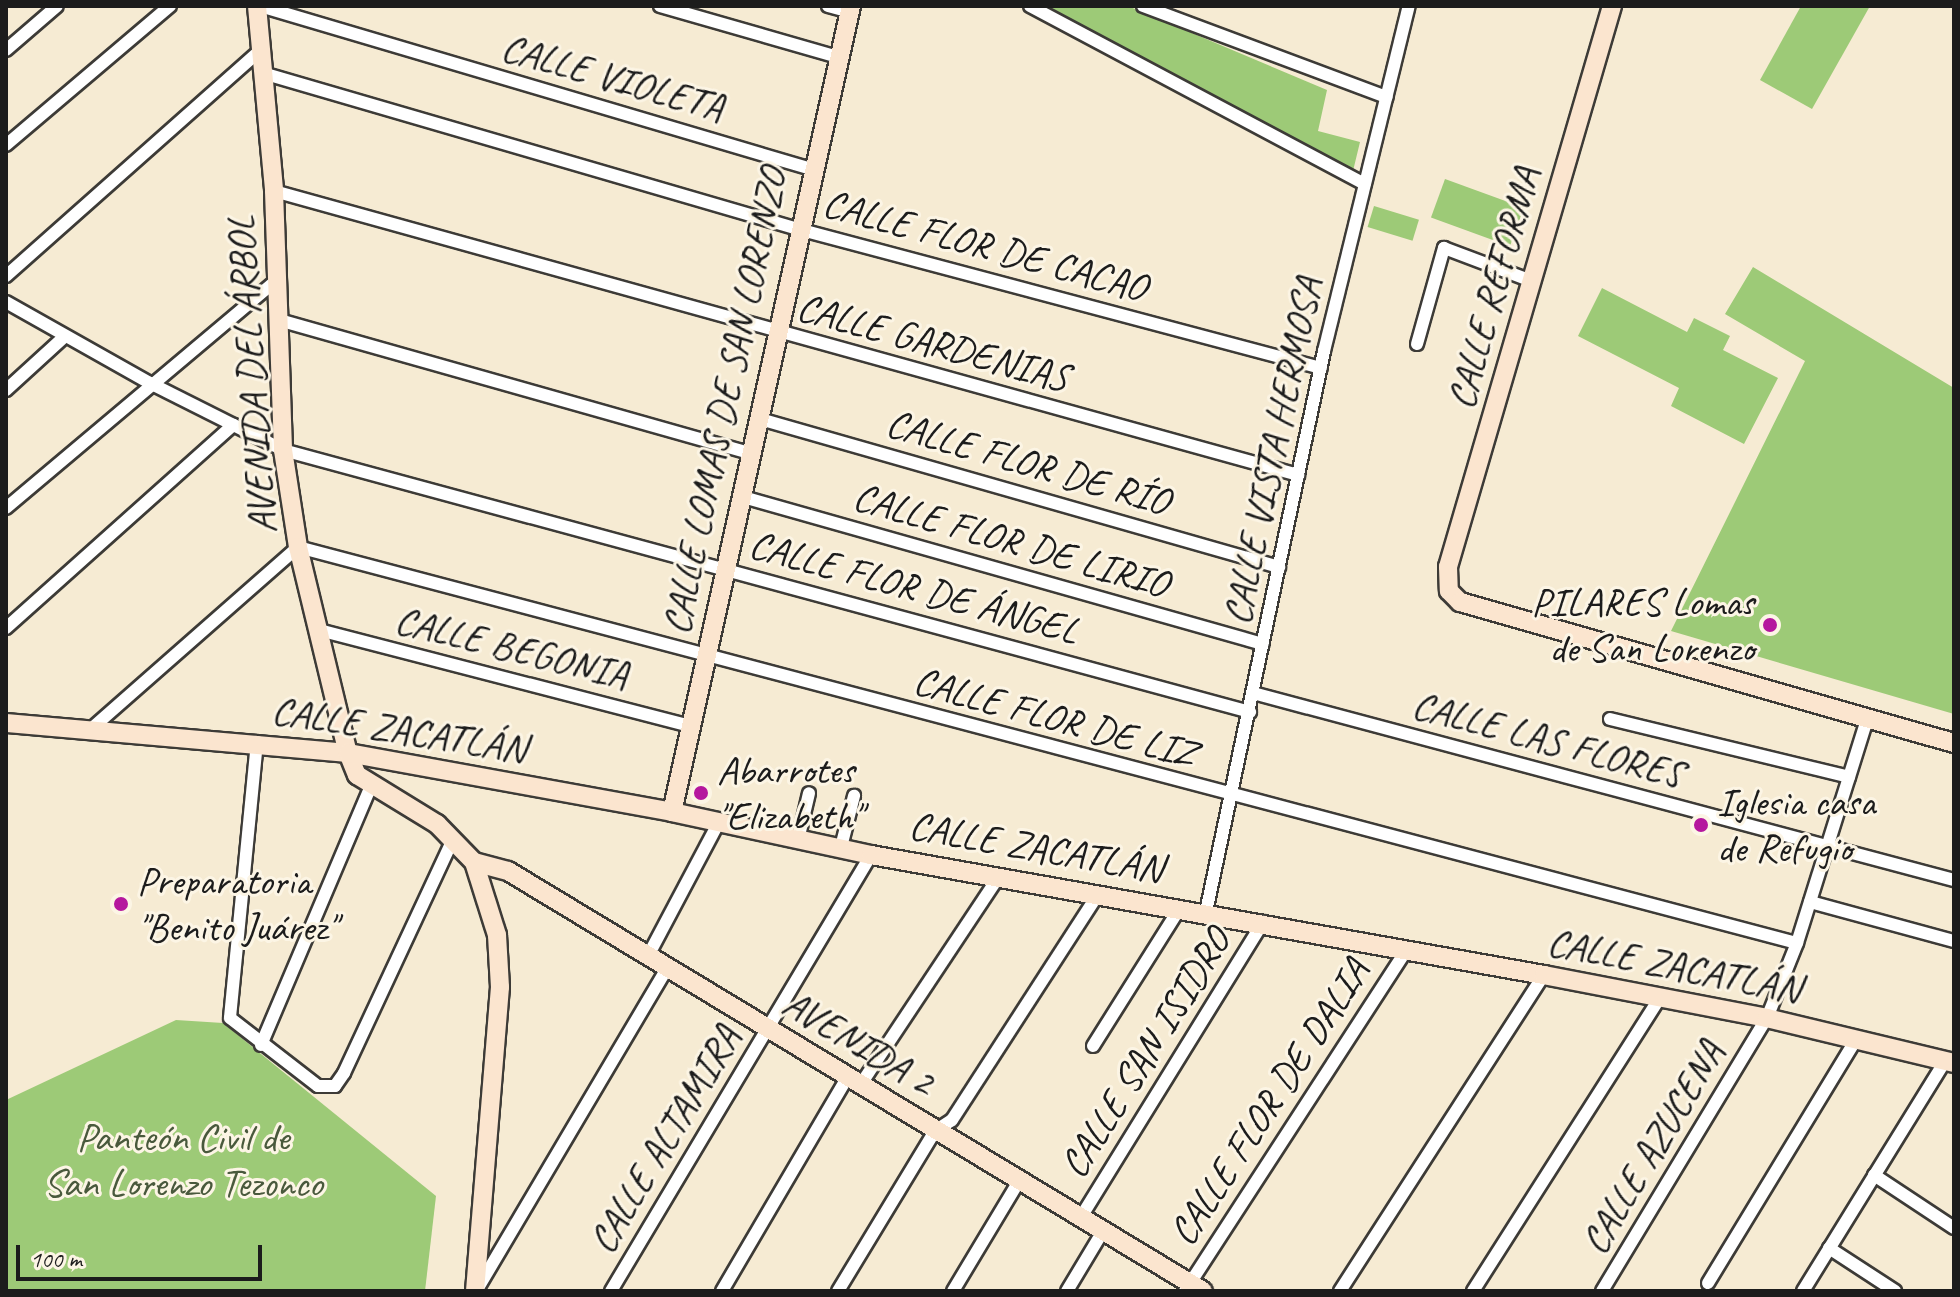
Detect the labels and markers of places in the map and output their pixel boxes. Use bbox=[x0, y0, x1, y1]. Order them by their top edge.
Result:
place label: PILARES Lomas de San Lorenzo bbox=[1531, 578, 1754, 672]
marker: PILARES Lomas de San Lorenzo bbox=[1761, 616, 1779, 634]
place label: Abarrotes "Elizabeth" bbox=[717, 746, 862, 840]
place label: Iglesia casa de Refugio bbox=[1717, 778, 1875, 872]
marker: Abarrotes "Elizabeth" bbox=[692, 784, 710, 802]
marker: Iglesia casa de Refugio bbox=[1692, 816, 1710, 834]
place label: Preparatoria "Benito Juárez" bbox=[137, 857, 336, 951]
marker: Preparatoria "Benito Juárez" bbox=[112, 895, 130, 913]

